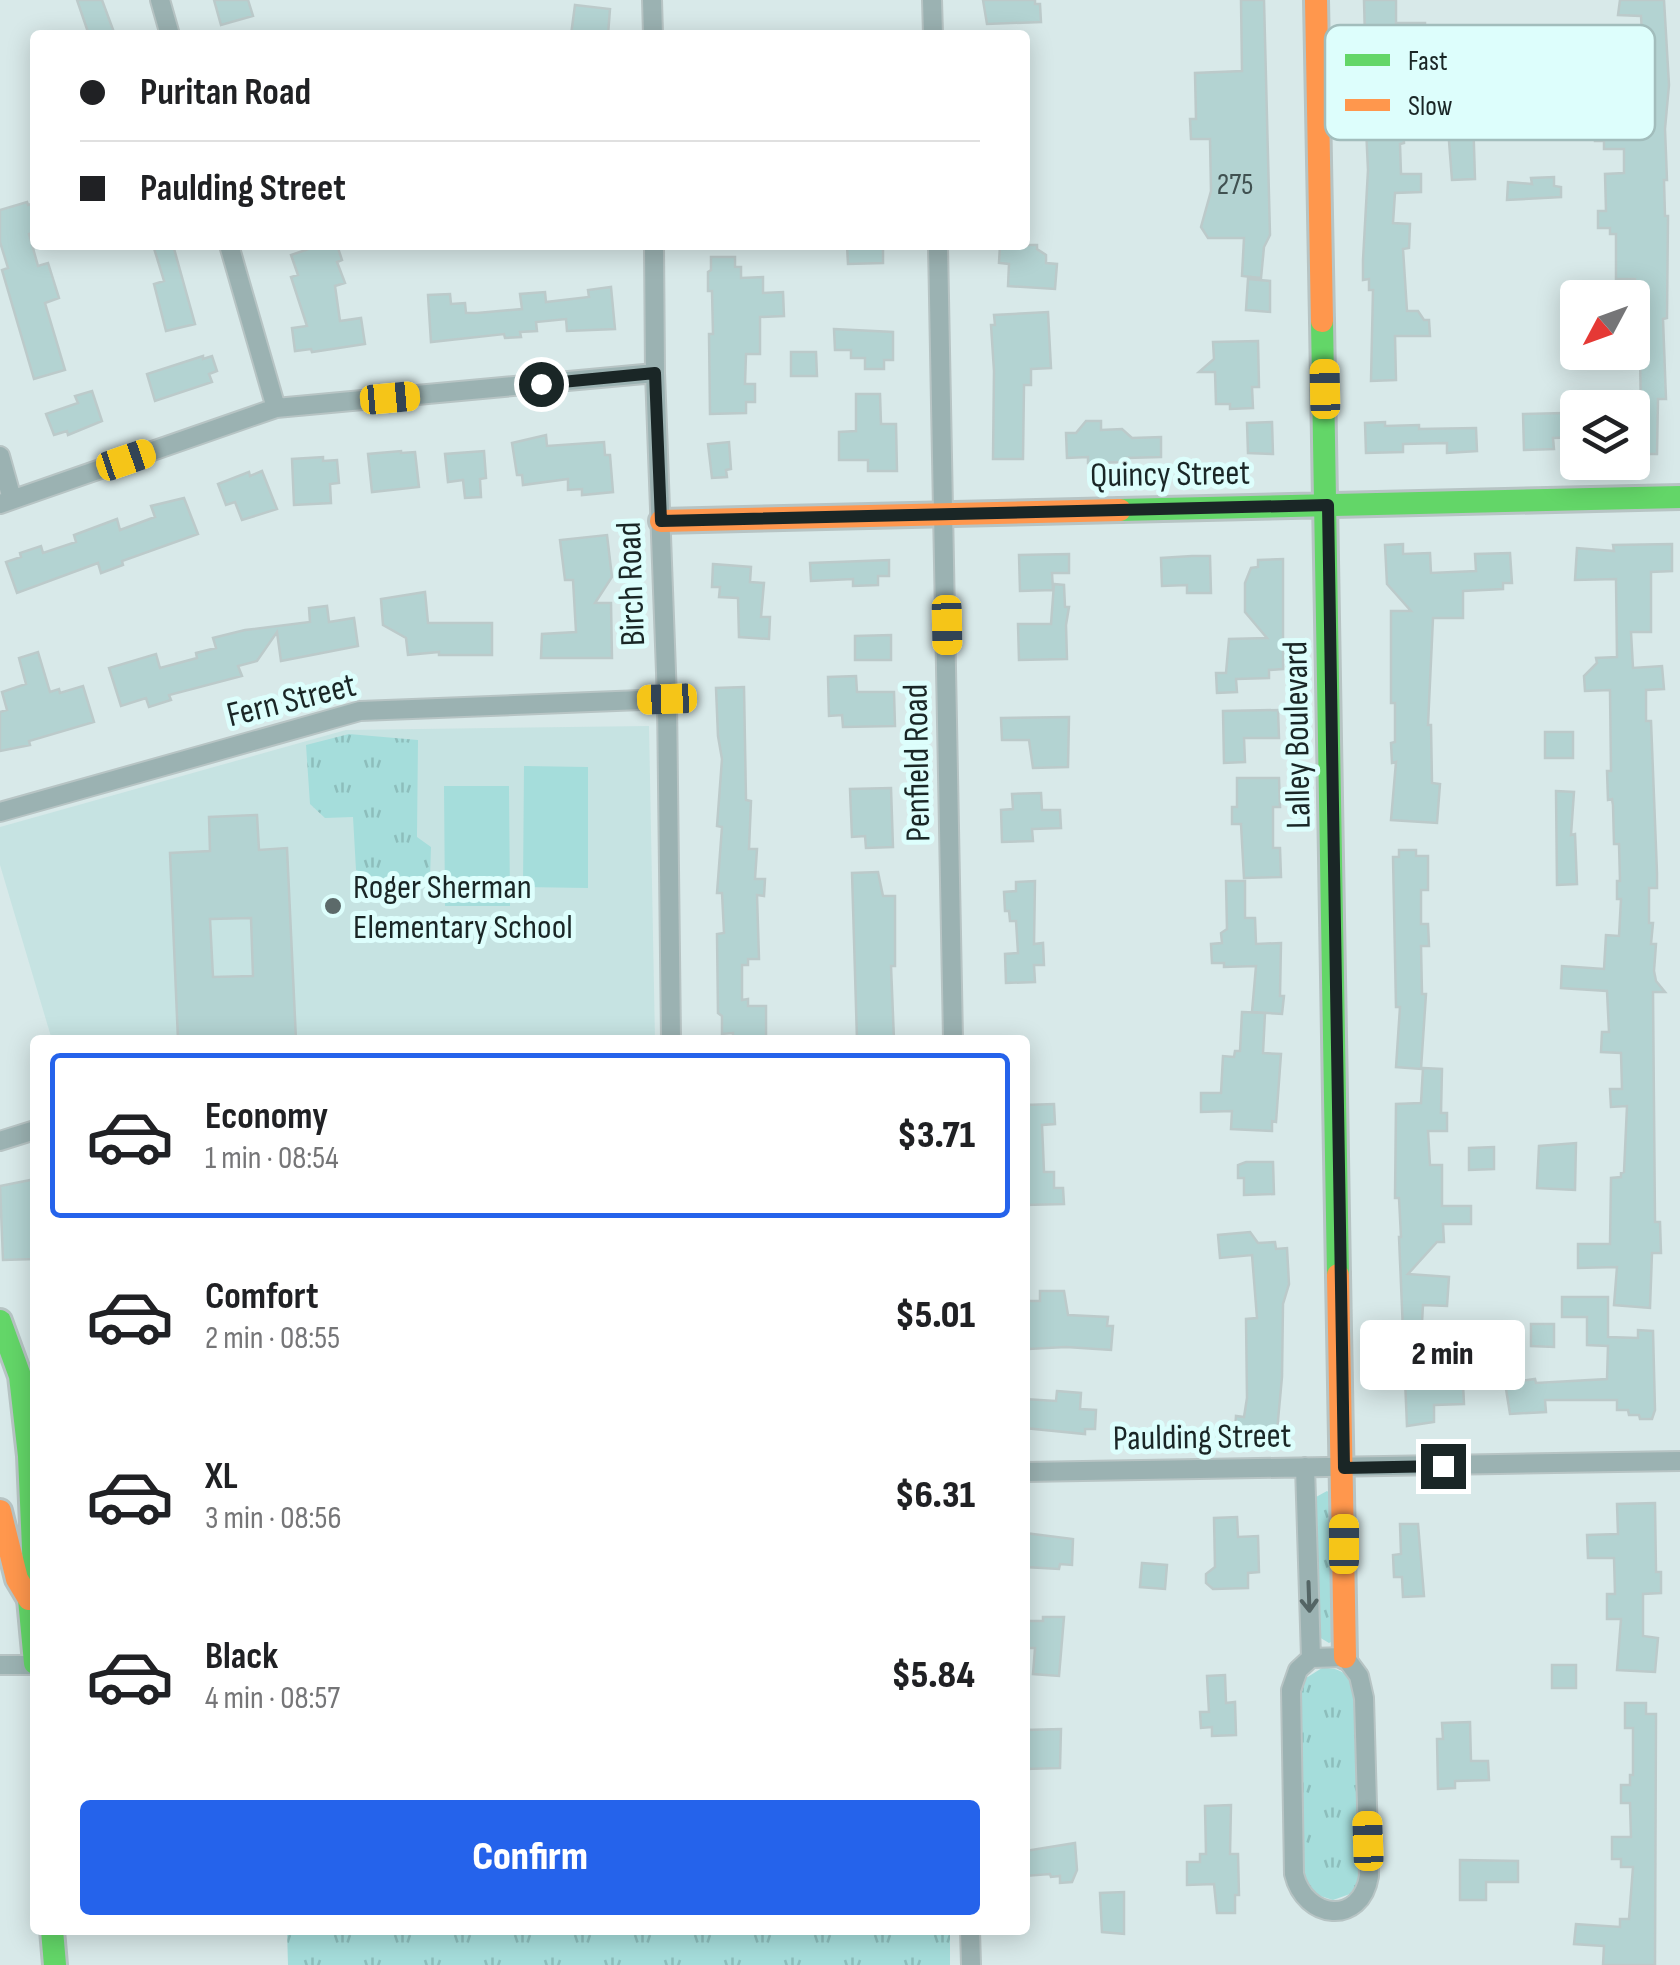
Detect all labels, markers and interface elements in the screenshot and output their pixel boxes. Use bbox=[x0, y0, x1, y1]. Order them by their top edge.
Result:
legend bbox=[1325, 25, 1655, 140]
text: Fast bbox=[1408, 45, 1447, 78]
text: Puritan Road bbox=[140, 70, 311, 115]
text: Slow bbox=[1408, 90, 1453, 123]
text: Paulding Street bbox=[140, 166, 346, 211]
house number: 275 bbox=[1217, 167, 1253, 203]
north arrow bbox=[1560, 280, 1650, 370]
map controls bbox=[1560, 280, 1650, 480]
car bbox=[1309, 359, 1341, 419]
route start bbox=[519, 362, 564, 407]
car bbox=[359, 380, 421, 416]
button: layers bbox=[1560, 390, 1650, 480]
car bbox=[93, 436, 159, 484]
street label: Quincy Street bbox=[1090, 452, 1250, 497]
street label: Birch Road bbox=[608, 521, 655, 647]
car bbox=[931, 595, 963, 655]
street label: Lalley Boulevard bbox=[1274, 641, 1321, 829]
street label: Fern Street bbox=[222, 664, 360, 737]
car bbox=[636, 683, 698, 715]
street label: Penfield Road bbox=[895, 684, 940, 842]
place label: Roger Sherman Elementary School bbox=[353, 866, 573, 949]
marker: Roger Sherman Elementary School bbox=[322, 895, 344, 917]
icon: car bbox=[85, 1091, 175, 1181]
text: Economy bbox=[205, 1094, 328, 1139]
text: $3.71 bbox=[897, 1113, 975, 1158]
text: 1 min · 08:54 bbox=[205, 1139, 339, 1178]
icon: car bbox=[85, 1271, 175, 1361]
text: Comfort bbox=[205, 1274, 319, 1319]
text: $5.01 bbox=[895, 1293, 975, 1338]
text: 2 min · 08:55 bbox=[205, 1319, 340, 1358]
callout: 2 min bbox=[1360, 1321, 1526, 1391]
text: 2 min bbox=[1411, 1335, 1474, 1374]
street label: Paulding Street bbox=[1112, 1414, 1292, 1461]
route end bbox=[1421, 1444, 1466, 1489]
icon: car bbox=[85, 1451, 175, 1541]
text: XL bbox=[205, 1454, 238, 1499]
text: $6.31 bbox=[895, 1473, 975, 1518]
text: 3 min · 08:56 bbox=[205, 1499, 341, 1538]
car bbox=[1329, 1514, 1359, 1574]
one-way arrow bbox=[1300, 1581, 1319, 1613]
icon: car bbox=[85, 1631, 175, 1721]
text: Black bbox=[205, 1634, 278, 1679]
text: $5.84 bbox=[891, 1653, 975, 1698]
text: 4 min · 08:57 bbox=[205, 1679, 340, 1718]
button: Confirm bbox=[80, 1800, 980, 1915]
car bbox=[1352, 1810, 1384, 1872]

